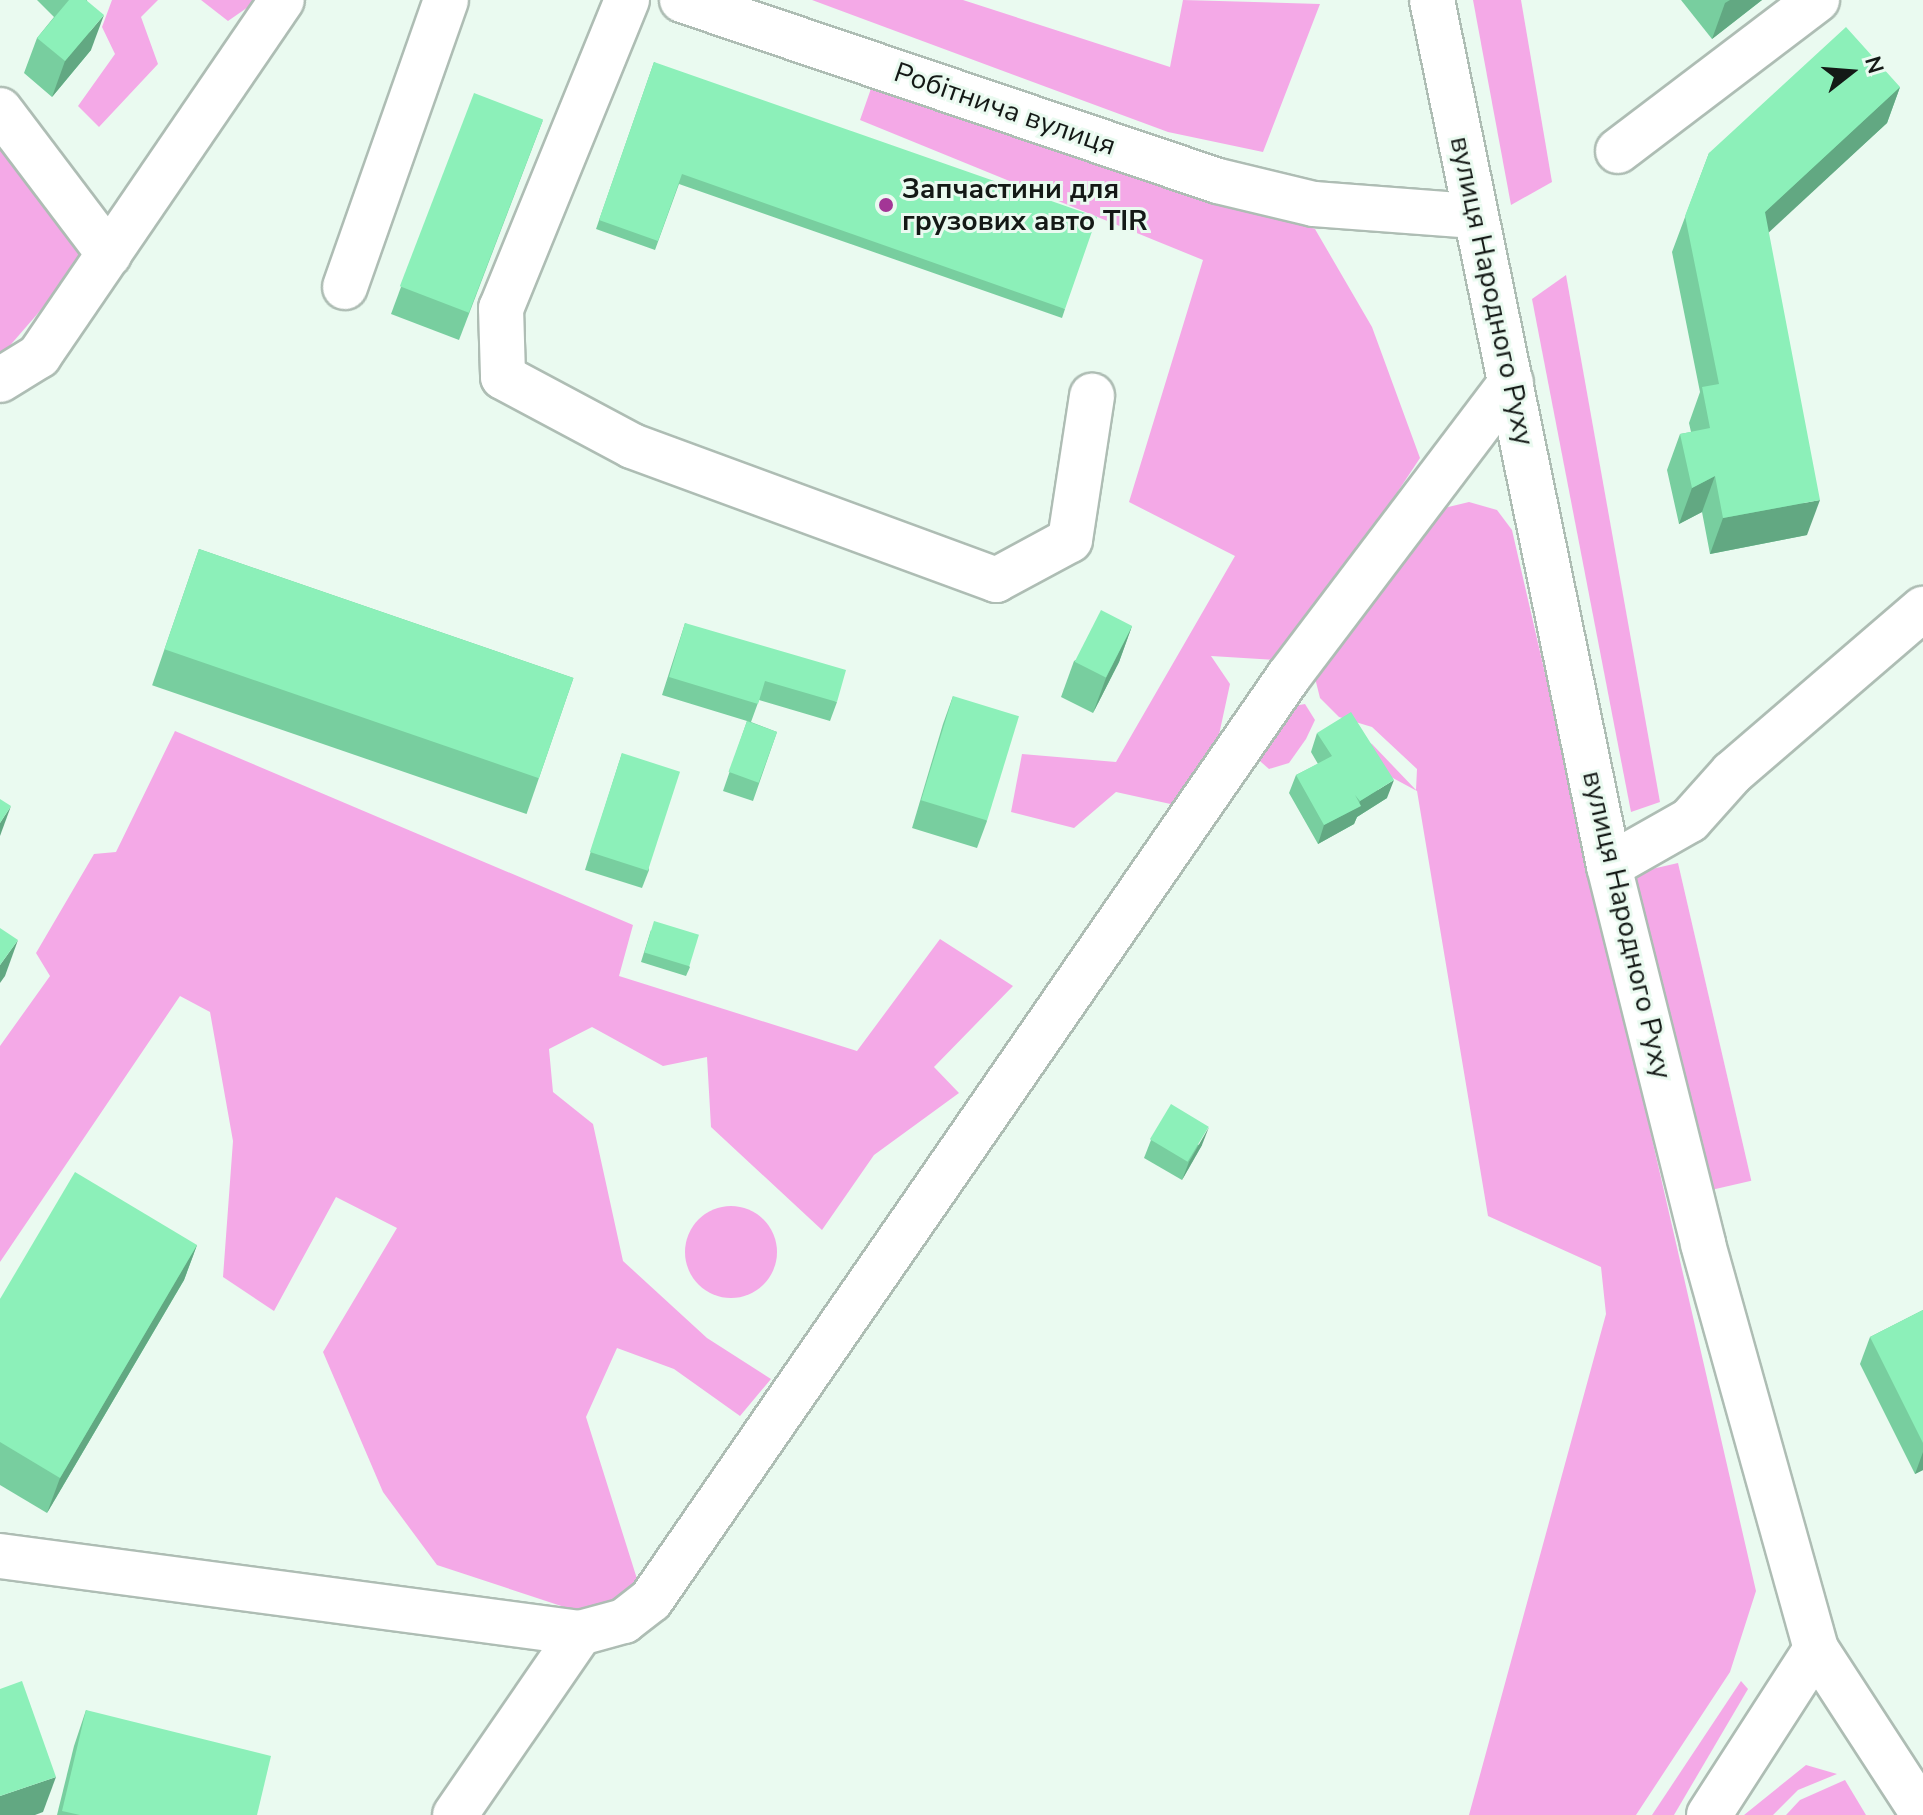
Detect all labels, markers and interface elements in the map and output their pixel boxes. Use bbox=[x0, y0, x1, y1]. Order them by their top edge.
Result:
north arrow bbox=[1811, 32, 1891, 112]
text: N bbox=[1857, 53, 1891, 77]
street label: Робітнича вулиця bbox=[890, 55, 1120, 163]
street label: вулиця Народного Руху bbox=[1443, 133, 1541, 449]
place label: Запчастини для грузових авто TIR bbox=[902, 172, 1147, 238]
marker: Запчастини для грузових авто TIR bbox=[877, 196, 895, 214]
street label: вулиця Народного Руху bbox=[1575, 768, 1679, 1082]

